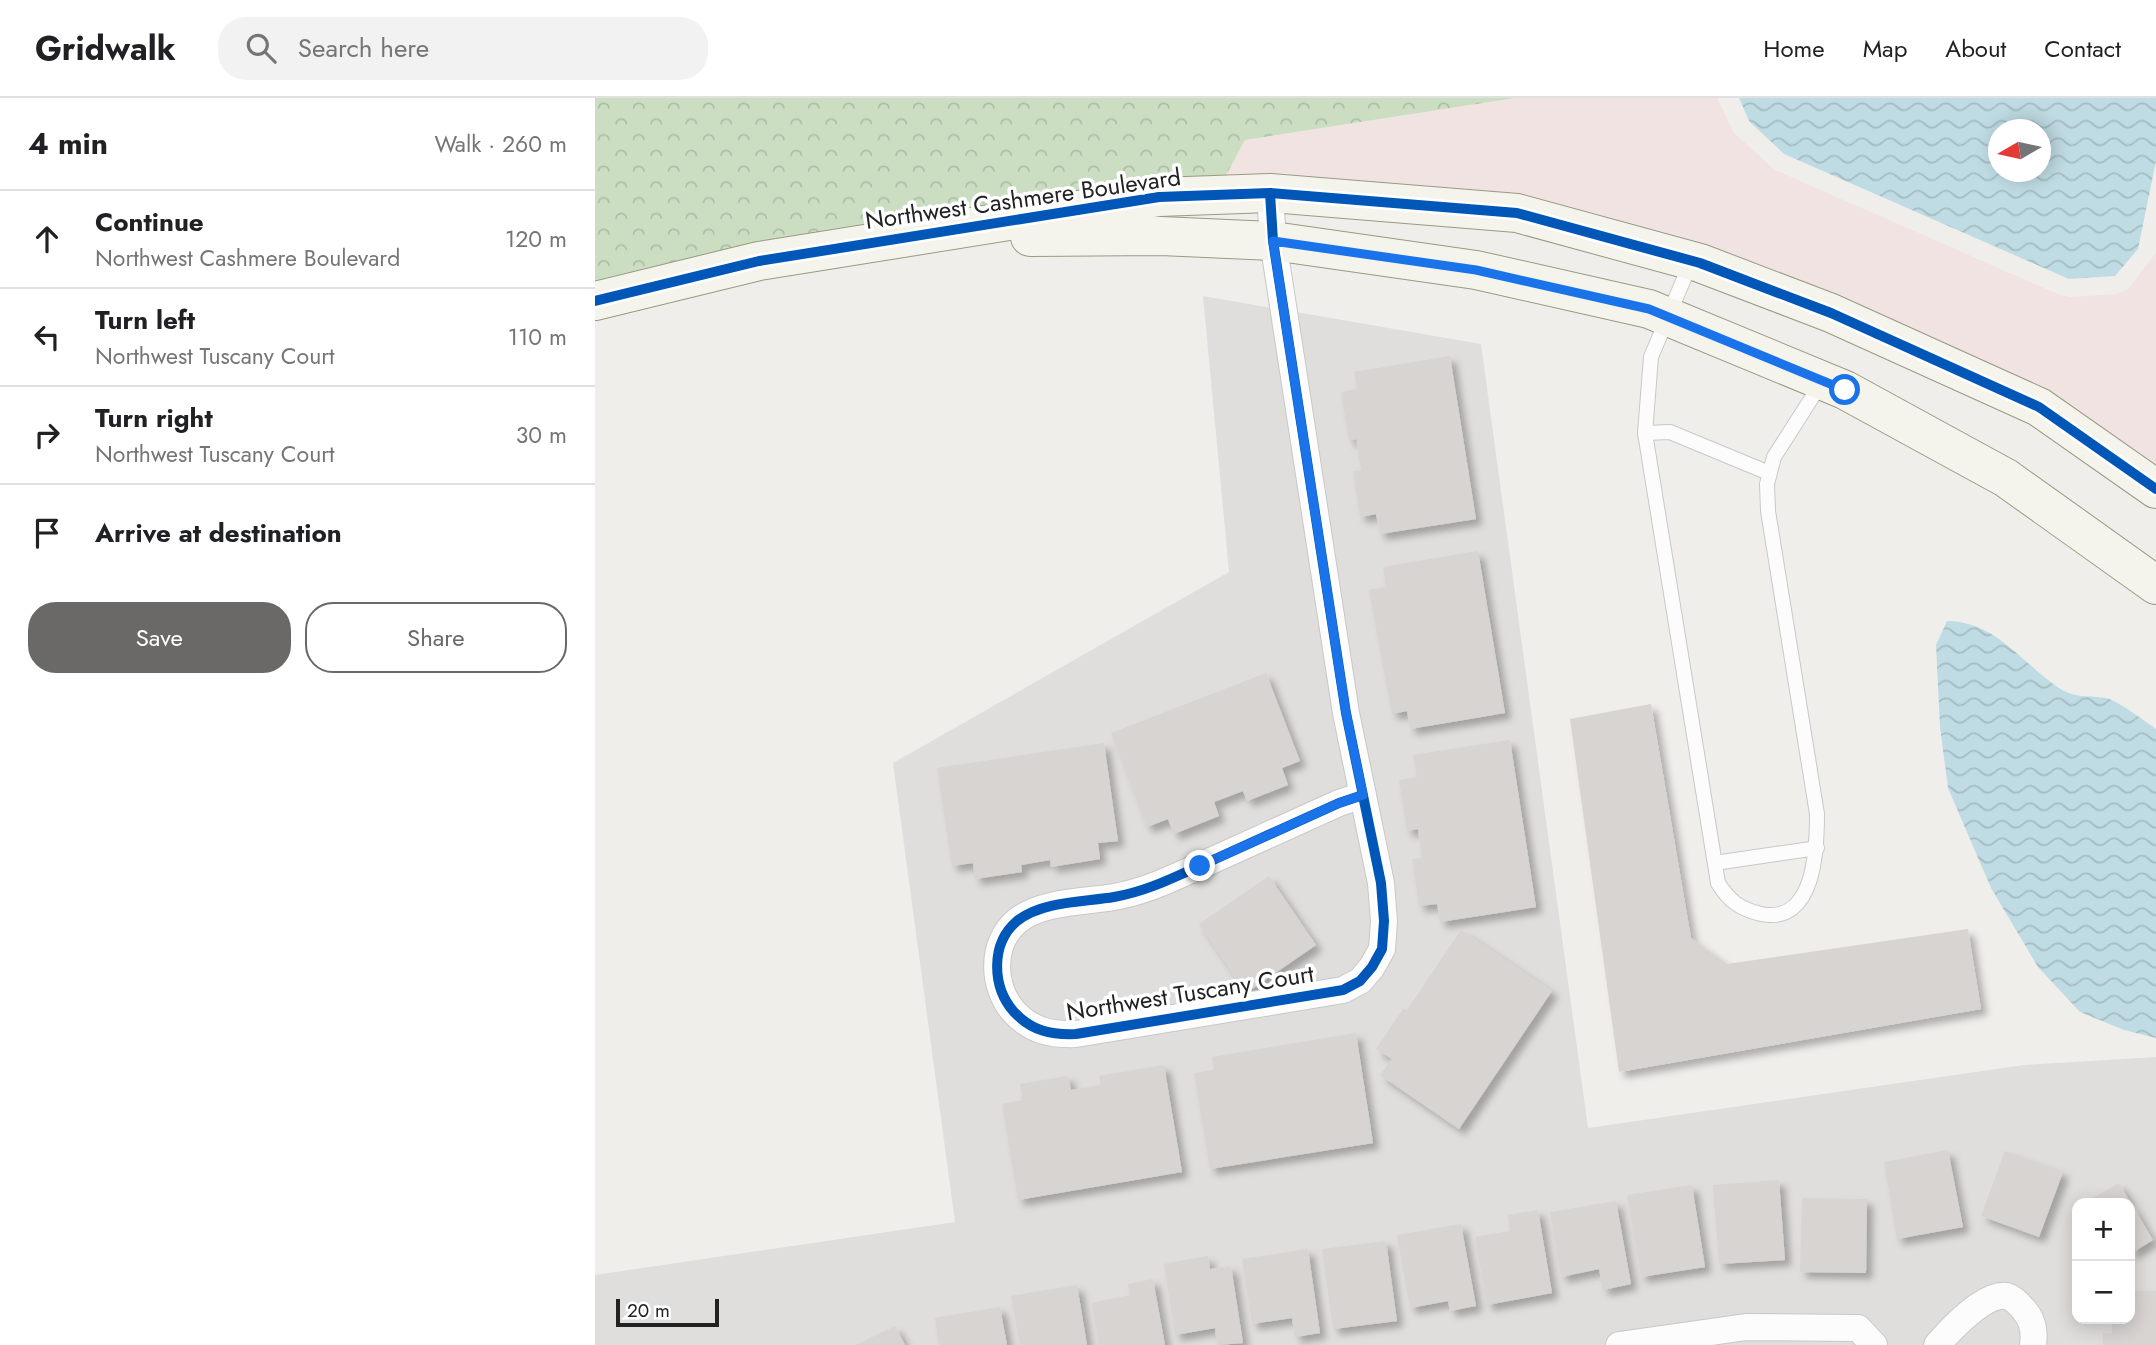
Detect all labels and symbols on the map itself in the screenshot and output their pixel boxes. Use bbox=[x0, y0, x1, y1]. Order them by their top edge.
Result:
north arrow bbox=[1988, 119, 2051, 182]
street label: Northwest Cashmere Boulevard bbox=[863, 159, 1183, 238]
route start bbox=[1829, 374, 1860, 405]
route end bbox=[1184, 850, 1215, 881]
street label: Northwest Tuscany Court bbox=[1064, 956, 1316, 1029]
scale bar bbox=[616, 1296, 719, 1328]

